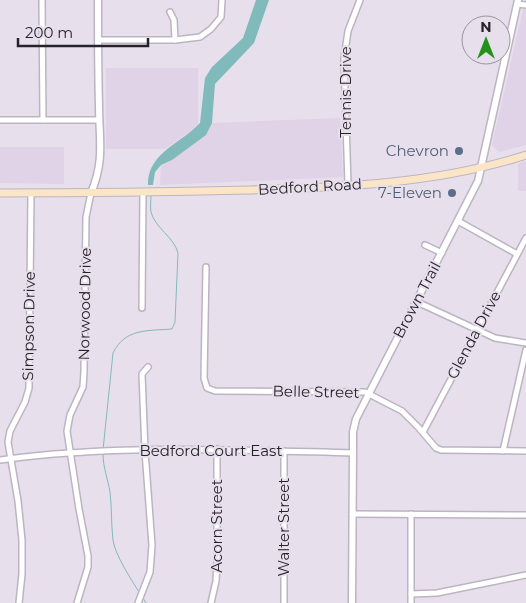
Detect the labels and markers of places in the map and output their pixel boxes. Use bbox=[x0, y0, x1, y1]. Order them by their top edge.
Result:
place label: Chevron bbox=[386, 141, 449, 160]
marker: Chevron bbox=[453, 145, 465, 157]
place label: 7-Eleven bbox=[378, 183, 442, 202]
marker: 7-Eleven bbox=[446, 187, 458, 199]

